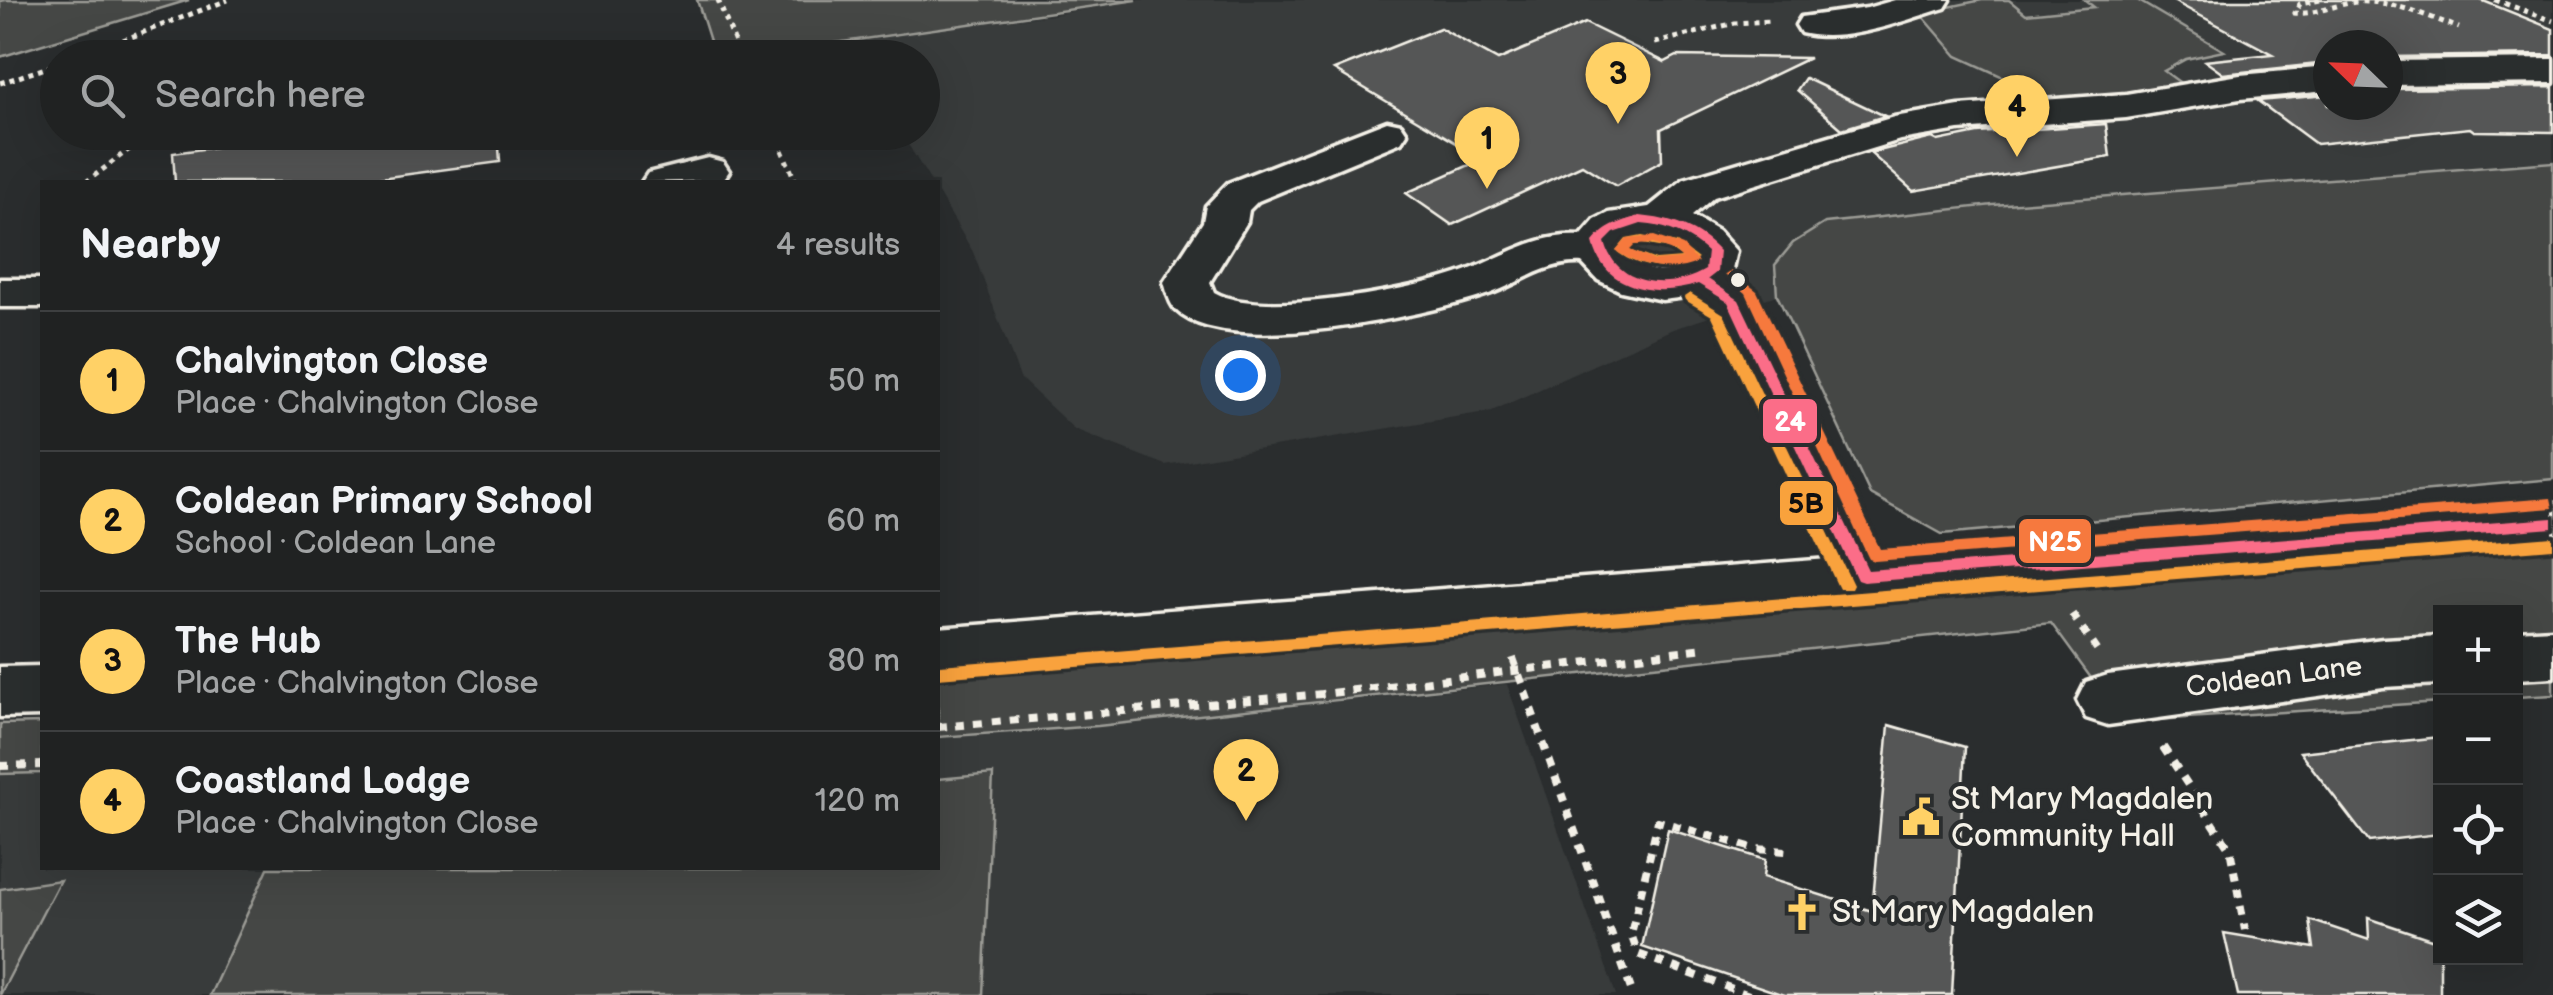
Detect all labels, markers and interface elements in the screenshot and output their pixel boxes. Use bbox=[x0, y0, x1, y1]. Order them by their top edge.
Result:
north arrow bbox=[2313, 30, 2403, 120]
search box bbox=[40, 40, 940, 150]
pin: 3 bbox=[1586, 42, 1650, 124]
icon: search bbox=[75, 68, 130, 123]
text: Search here bbox=[155, 73, 366, 118]
pin: 4 bbox=[1984, 74, 2050, 157]
pin: 1 bbox=[1454, 106, 1520, 189]
text: Nearby bbox=[80, 220, 220, 271]
text: 4 results bbox=[776, 226, 900, 265]
unlabelled marker bbox=[1728, 270, 1748, 290]
text: Chalvington Close bbox=[175, 339, 488, 384]
your location bbox=[1215, 350, 1266, 401]
text: 1 bbox=[106, 362, 119, 401]
text: 50 m bbox=[828, 362, 900, 401]
text: Place · Chalvington Close bbox=[175, 384, 538, 423]
line badge: 24 bbox=[1761, 397, 1819, 445]
text: 24 bbox=[1774, 406, 1807, 439]
text: Coldean Primary School bbox=[175, 479, 593, 524]
line badge: 5B bbox=[1778, 479, 1835, 527]
text: 5B bbox=[1788, 488, 1824, 521]
text: 2 bbox=[103, 502, 122, 541]
text: 60 m bbox=[827, 502, 900, 541]
line badge: N25 bbox=[2017, 517, 2093, 565]
text: School · Coldean Lane bbox=[175, 524, 496, 563]
text: N25 bbox=[2028, 526, 2082, 559]
map controls bbox=[2433, 605, 2523, 965]
button: + bbox=[2433, 605, 2523, 695]
text: The Hub bbox=[175, 619, 321, 664]
text: 3 bbox=[103, 642, 122, 681]
text: 80 m bbox=[827, 642, 900, 681]
street label: Coldean Lane bbox=[2184, 650, 2364, 704]
text: Place · Chalvington Close bbox=[175, 664, 538, 703]
button: − bbox=[2433, 695, 2523, 785]
pin: 2 bbox=[1214, 738, 1278, 821]
text: Coastland Lodge bbox=[175, 759, 470, 804]
place label: St Mary Magdalen Community Hall bbox=[1951, 780, 2213, 856]
text: 4 bbox=[103, 782, 122, 821]
text: 120 m bbox=[815, 782, 900, 821]
button: locate bbox=[2433, 785, 2523, 875]
public building icon: St Mary Magdalen Community Hall bbox=[1900, 796, 1942, 838]
text: Place · Chalvington Close bbox=[175, 804, 538, 843]
button: layers bbox=[2433, 875, 2523, 965]
church icon: St Mary Magdalen bbox=[1781, 891, 1823, 933]
place label: St Mary Magdalen bbox=[1832, 893, 2094, 932]

